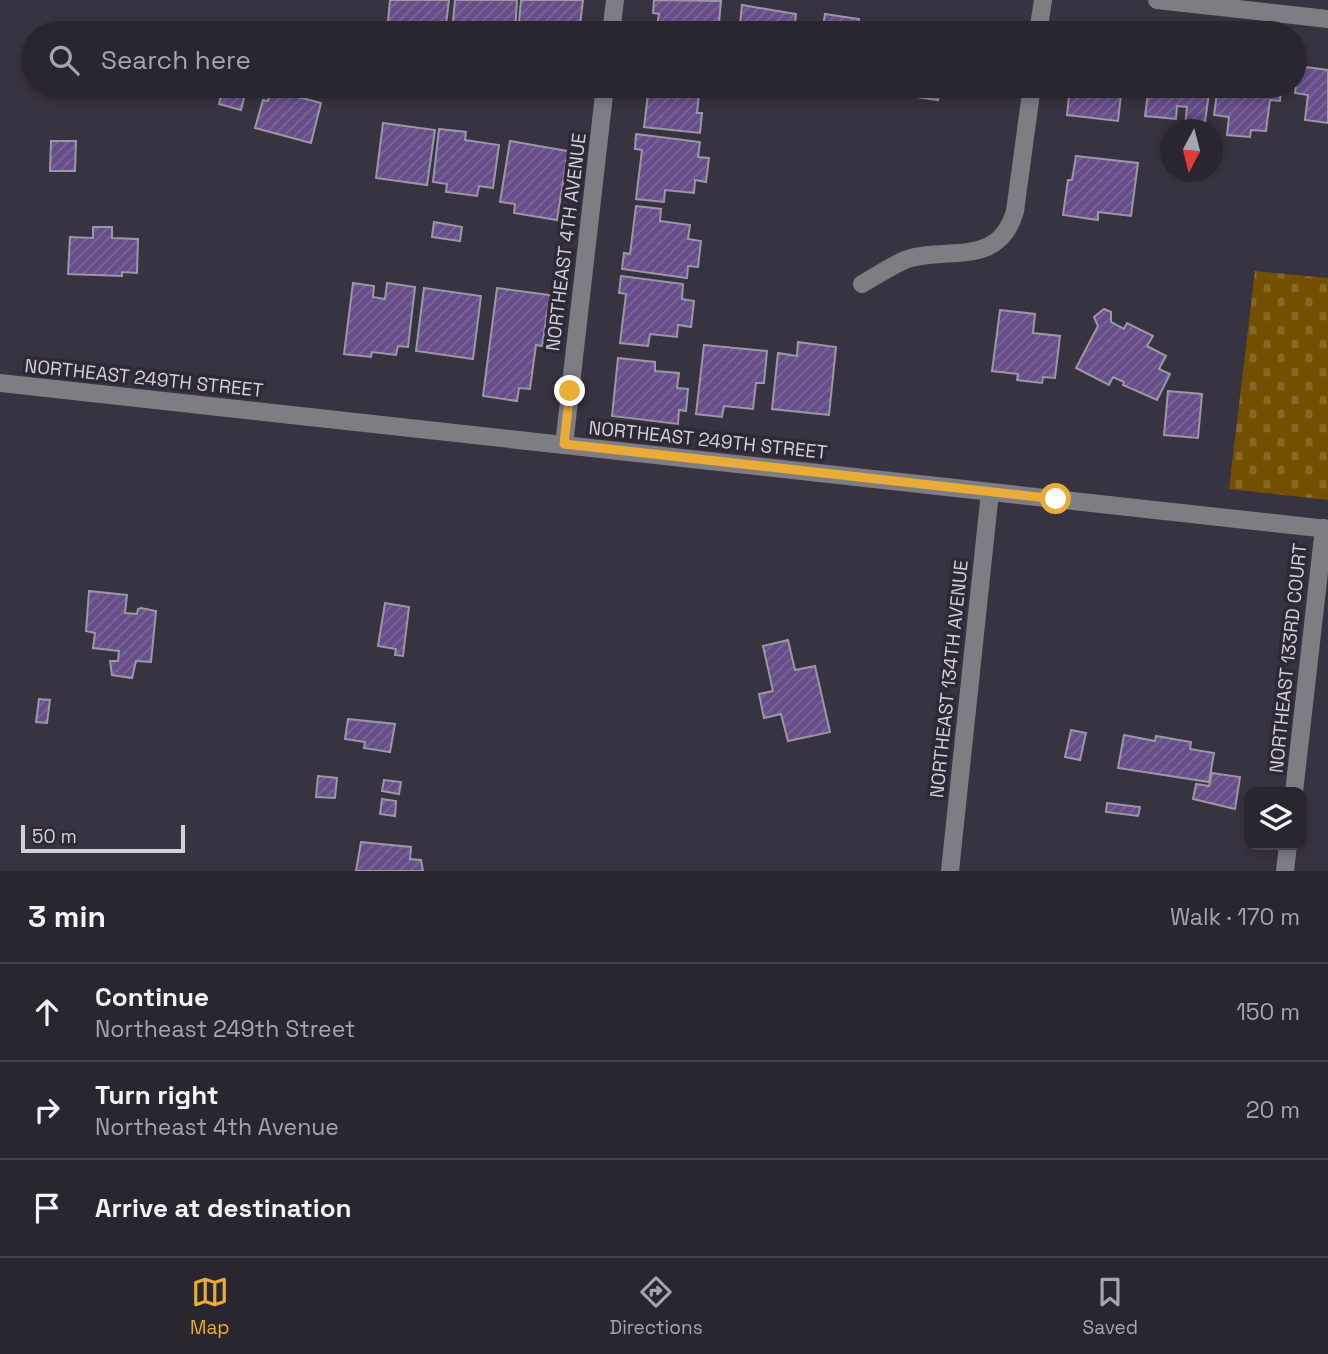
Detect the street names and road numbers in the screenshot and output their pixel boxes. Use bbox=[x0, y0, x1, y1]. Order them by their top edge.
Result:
street label: NORTHEAST 4TH AVENUE bbox=[540, 132, 592, 352]
street label: NORTHEAST 249TH STREET bbox=[23, 353, 265, 403]
street label: NORTHEAST 249TH STREET bbox=[587, 415, 829, 465]
street label: NORTHEAST 133RD COURT bbox=[1264, 542, 1312, 774]
street label: NORTHEAST 134TH AVENUE bbox=[924, 559, 974, 799]

